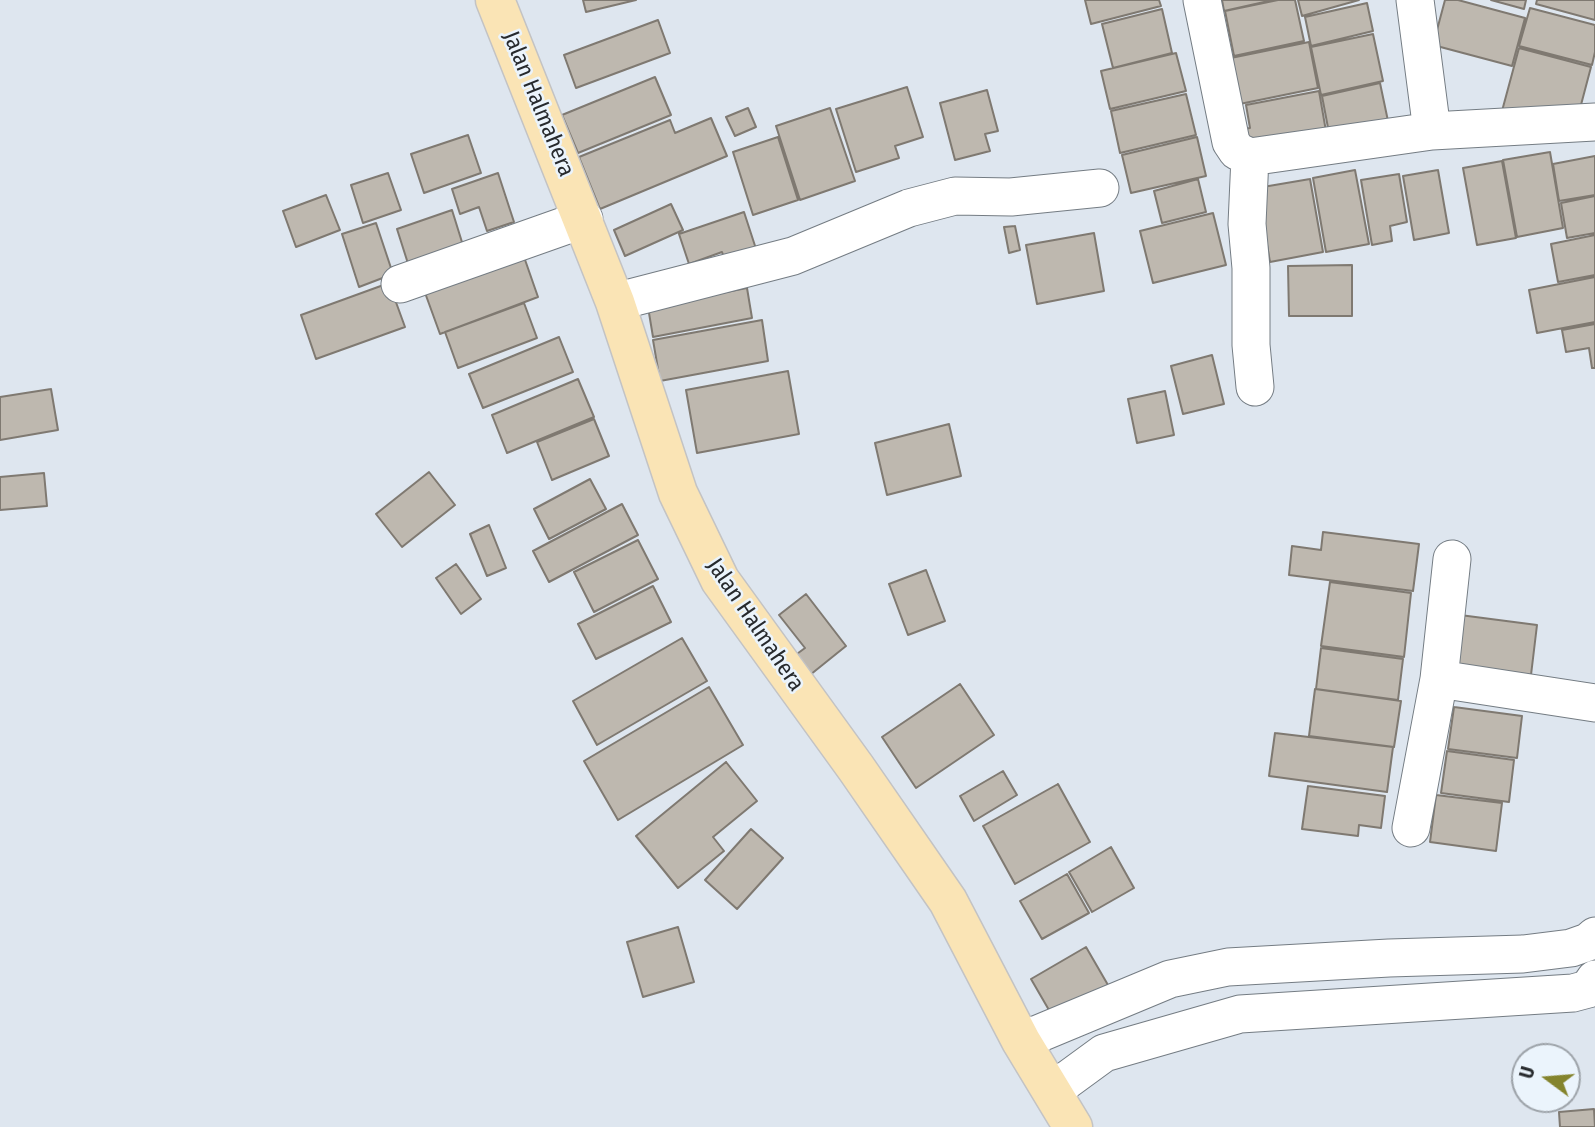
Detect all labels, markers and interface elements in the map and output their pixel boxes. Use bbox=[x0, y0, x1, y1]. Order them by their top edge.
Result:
street label: Jalan Halmahera bbox=[496, 27, 580, 181]
street label: Jalan Halmahera bbox=[700, 553, 810, 697]
north arrow bbox=[1511, 1043, 1581, 1113]
text: U bbox=[1515, 1064, 1540, 1081]

